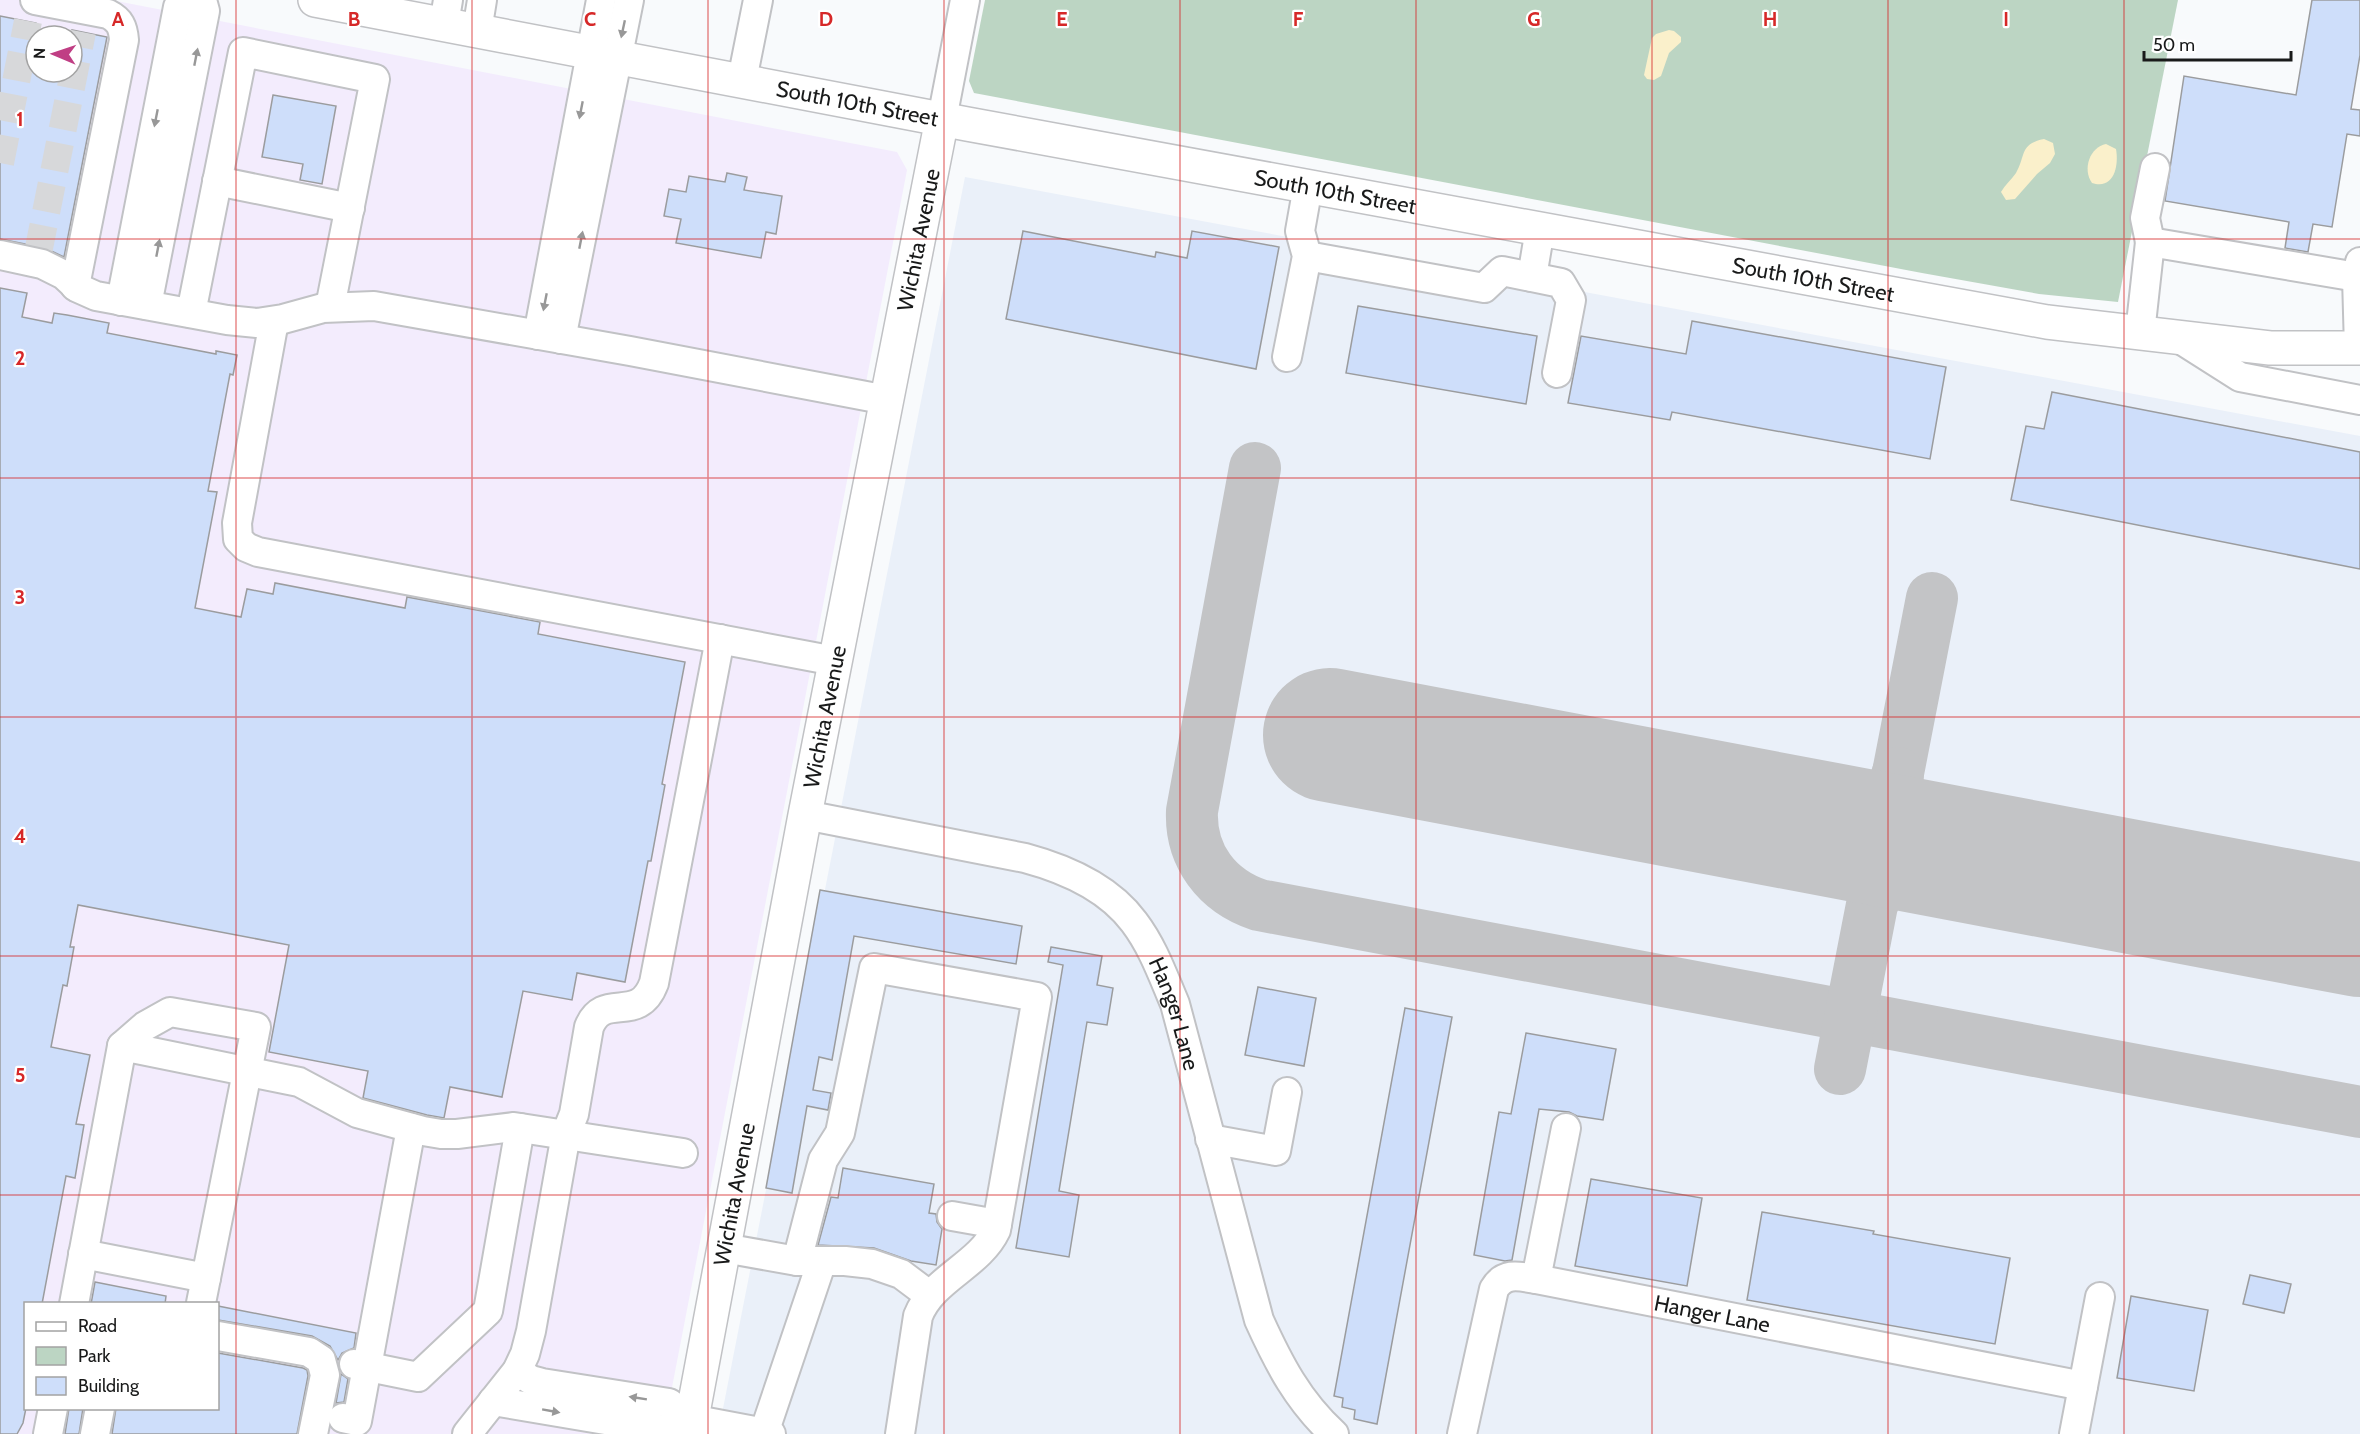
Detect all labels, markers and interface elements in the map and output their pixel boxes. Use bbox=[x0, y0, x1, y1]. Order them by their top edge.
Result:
text: A bbox=[112, 7, 125, 31]
text: B bbox=[348, 7, 360, 31]
text: C bbox=[584, 7, 596, 31]
text: D bbox=[819, 7, 833, 31]
text: E bbox=[1056, 7, 1068, 31]
text: F bbox=[1293, 7, 1304, 31]
text: G bbox=[1527, 7, 1541, 31]
text: H bbox=[1763, 7, 1777, 31]
text: I bbox=[2003, 7, 2009, 31]
one-way arrow bbox=[618, 19, 627, 38]
north arrow bbox=[24, 24, 84, 84]
scale bar bbox=[2144, 24, 2291, 62]
text: 50 m bbox=[2153, 34, 2195, 56]
one-way arrow bbox=[192, 47, 201, 66]
text: N bbox=[30, 48, 49, 59]
street label: South 10th Street bbox=[774, 75, 941, 132]
one-way arrow bbox=[576, 101, 585, 120]
text: 1 bbox=[16, 107, 24, 131]
one-way arrow bbox=[151, 109, 160, 128]
street label: South 10th Street bbox=[1252, 164, 1419, 220]
street label: Wichita Avenue bbox=[891, 166, 946, 314]
one-way arrow bbox=[577, 231, 586, 250]
one-way arrow bbox=[154, 238, 163, 257]
street label: South 10th Street bbox=[1730, 252, 1897, 308]
one-way arrow bbox=[540, 292, 549, 311]
text: 2 bbox=[15, 346, 25, 370]
text: 3 bbox=[15, 585, 25, 609]
street label: Wichita Avenue bbox=[798, 643, 852, 790]
text: 4 bbox=[14, 824, 26, 848]
street label: Hanger Lane bbox=[1143, 953, 1205, 1073]
text: 5 bbox=[15, 1063, 25, 1087]
street label: Wichita Avenue bbox=[708, 1121, 761, 1268]
street label: Hanger Lane bbox=[1652, 1289, 1772, 1338]
legend bbox=[24, 1302, 219, 1410]
text: Road bbox=[78, 1315, 117, 1337]
text: Park bbox=[78, 1345, 111, 1367]
text: Building bbox=[78, 1375, 140, 1397]
one-way arrow bbox=[629, 1394, 648, 1403]
one-way arrow bbox=[542, 1407, 561, 1416]

